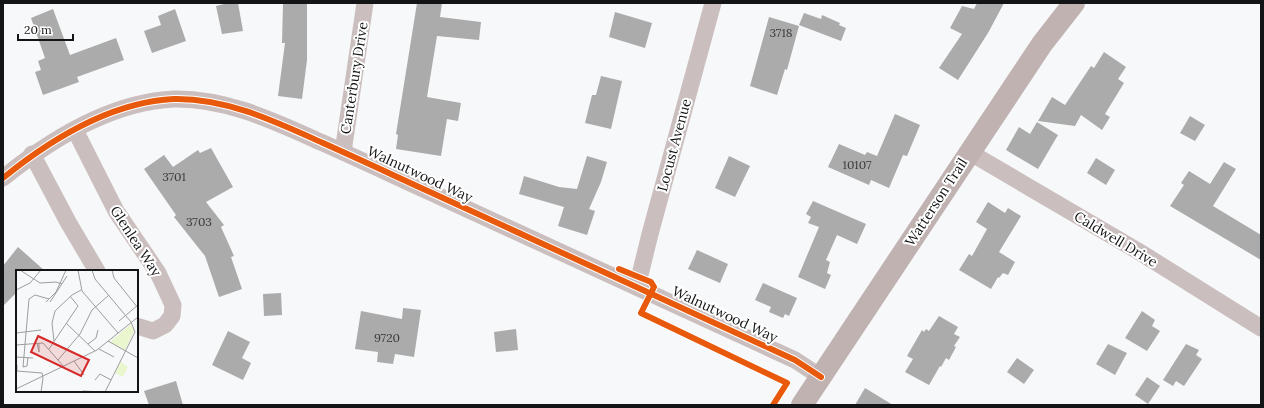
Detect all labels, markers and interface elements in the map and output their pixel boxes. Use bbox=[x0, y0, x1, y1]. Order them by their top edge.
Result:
scale bar bbox=[18, 16, 73, 42]
street label: Canterbury Drive bbox=[336, 20, 372, 135]
text: 20 m bbox=[24, 22, 52, 37]
house number: 3718 bbox=[769, 25, 793, 40]
street label: Locust Avenue bbox=[653, 96, 695, 193]
street label: Walnutwood Way bbox=[364, 142, 476, 207]
street label: Watterson Trail bbox=[901, 154, 971, 250]
house number: 10107 bbox=[843, 157, 872, 172]
house number: 3701 bbox=[162, 169, 186, 184]
street label: Glenlea Way bbox=[106, 202, 166, 280]
street label: Caldwell Drive bbox=[1071, 207, 1161, 271]
house number: 3703 bbox=[186, 214, 212, 229]
inset map bbox=[16, 270, 138, 392]
street label: Walnutwood Way bbox=[669, 282, 781, 347]
house number: 9720 bbox=[374, 330, 400, 345]

